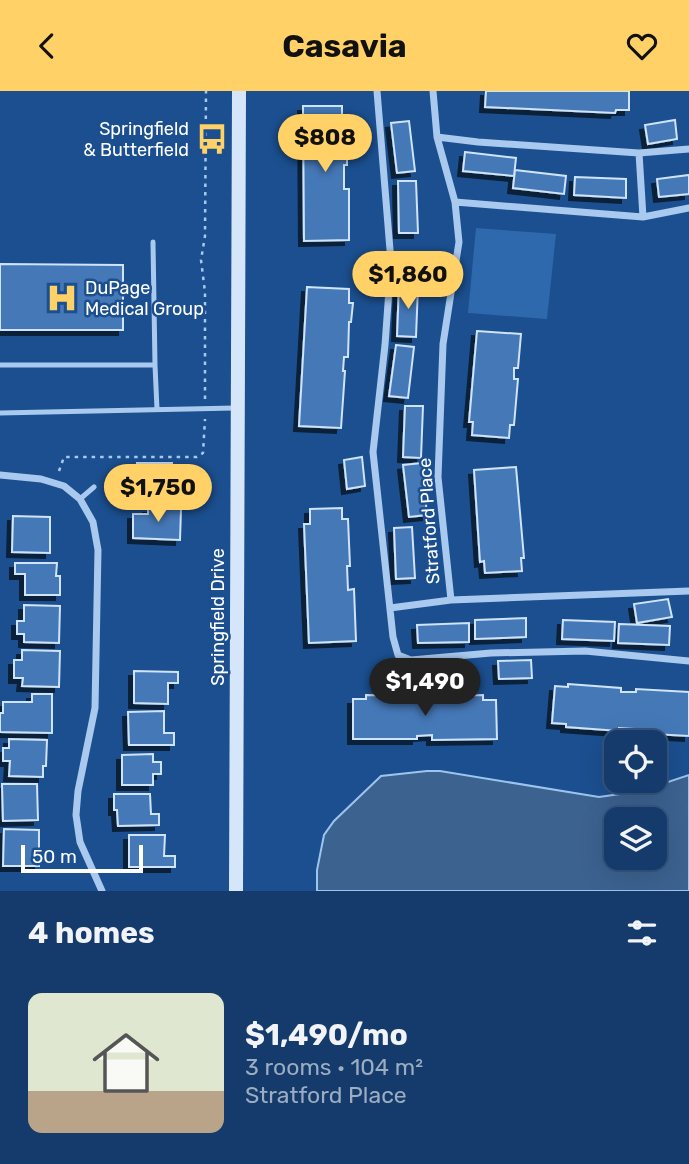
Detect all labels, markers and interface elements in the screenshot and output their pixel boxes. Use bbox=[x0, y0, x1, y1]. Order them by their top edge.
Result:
icon: back bbox=[28, 27, 66, 65]
text: Casavia bbox=[282, 27, 407, 65]
icon: heart bbox=[623, 27, 661, 65]
pin: $808 bbox=[284, 115, 366, 174]
place label: Springfield & Butterfield bbox=[83, 118, 189, 161]
bus stop icon: Springfield & Butterfield bbox=[195, 122, 229, 156]
text: $808 bbox=[294, 123, 356, 151]
pin: $1,860 bbox=[351, 251, 465, 311]
text: $1,860 bbox=[368, 260, 448, 288]
place label: DuPage Medical Group bbox=[85, 277, 204, 320]
hospital icon: DuPage Medical Group bbox=[45, 281, 79, 315]
street label: Stratford Place bbox=[414, 457, 444, 585]
pin: $1,750 bbox=[101, 465, 215, 524]
text: $1,750 bbox=[120, 473, 196, 501]
street label: Springfield Drive bbox=[207, 548, 229, 686]
pin: $1,490 bbox=[368, 659, 482, 718]
text: $1,490 bbox=[385, 667, 465, 695]
map controls bbox=[604, 730, 667, 870]
button: locate bbox=[604, 730, 667, 793]
button: layers bbox=[604, 807, 667, 870]
scale bar bbox=[21, 842, 144, 874]
text: 50 m bbox=[32, 845, 77, 868]
icon: filters bbox=[623, 914, 661, 952]
text: 4 homes bbox=[28, 915, 155, 951]
text: $1,490/mo bbox=[245, 1017, 408, 1053]
icon: home bbox=[84, 1021, 168, 1105]
text: 3 rooms · 104 m² bbox=[245, 1053, 423, 1081]
text: Stratford Place bbox=[245, 1081, 407, 1109]

